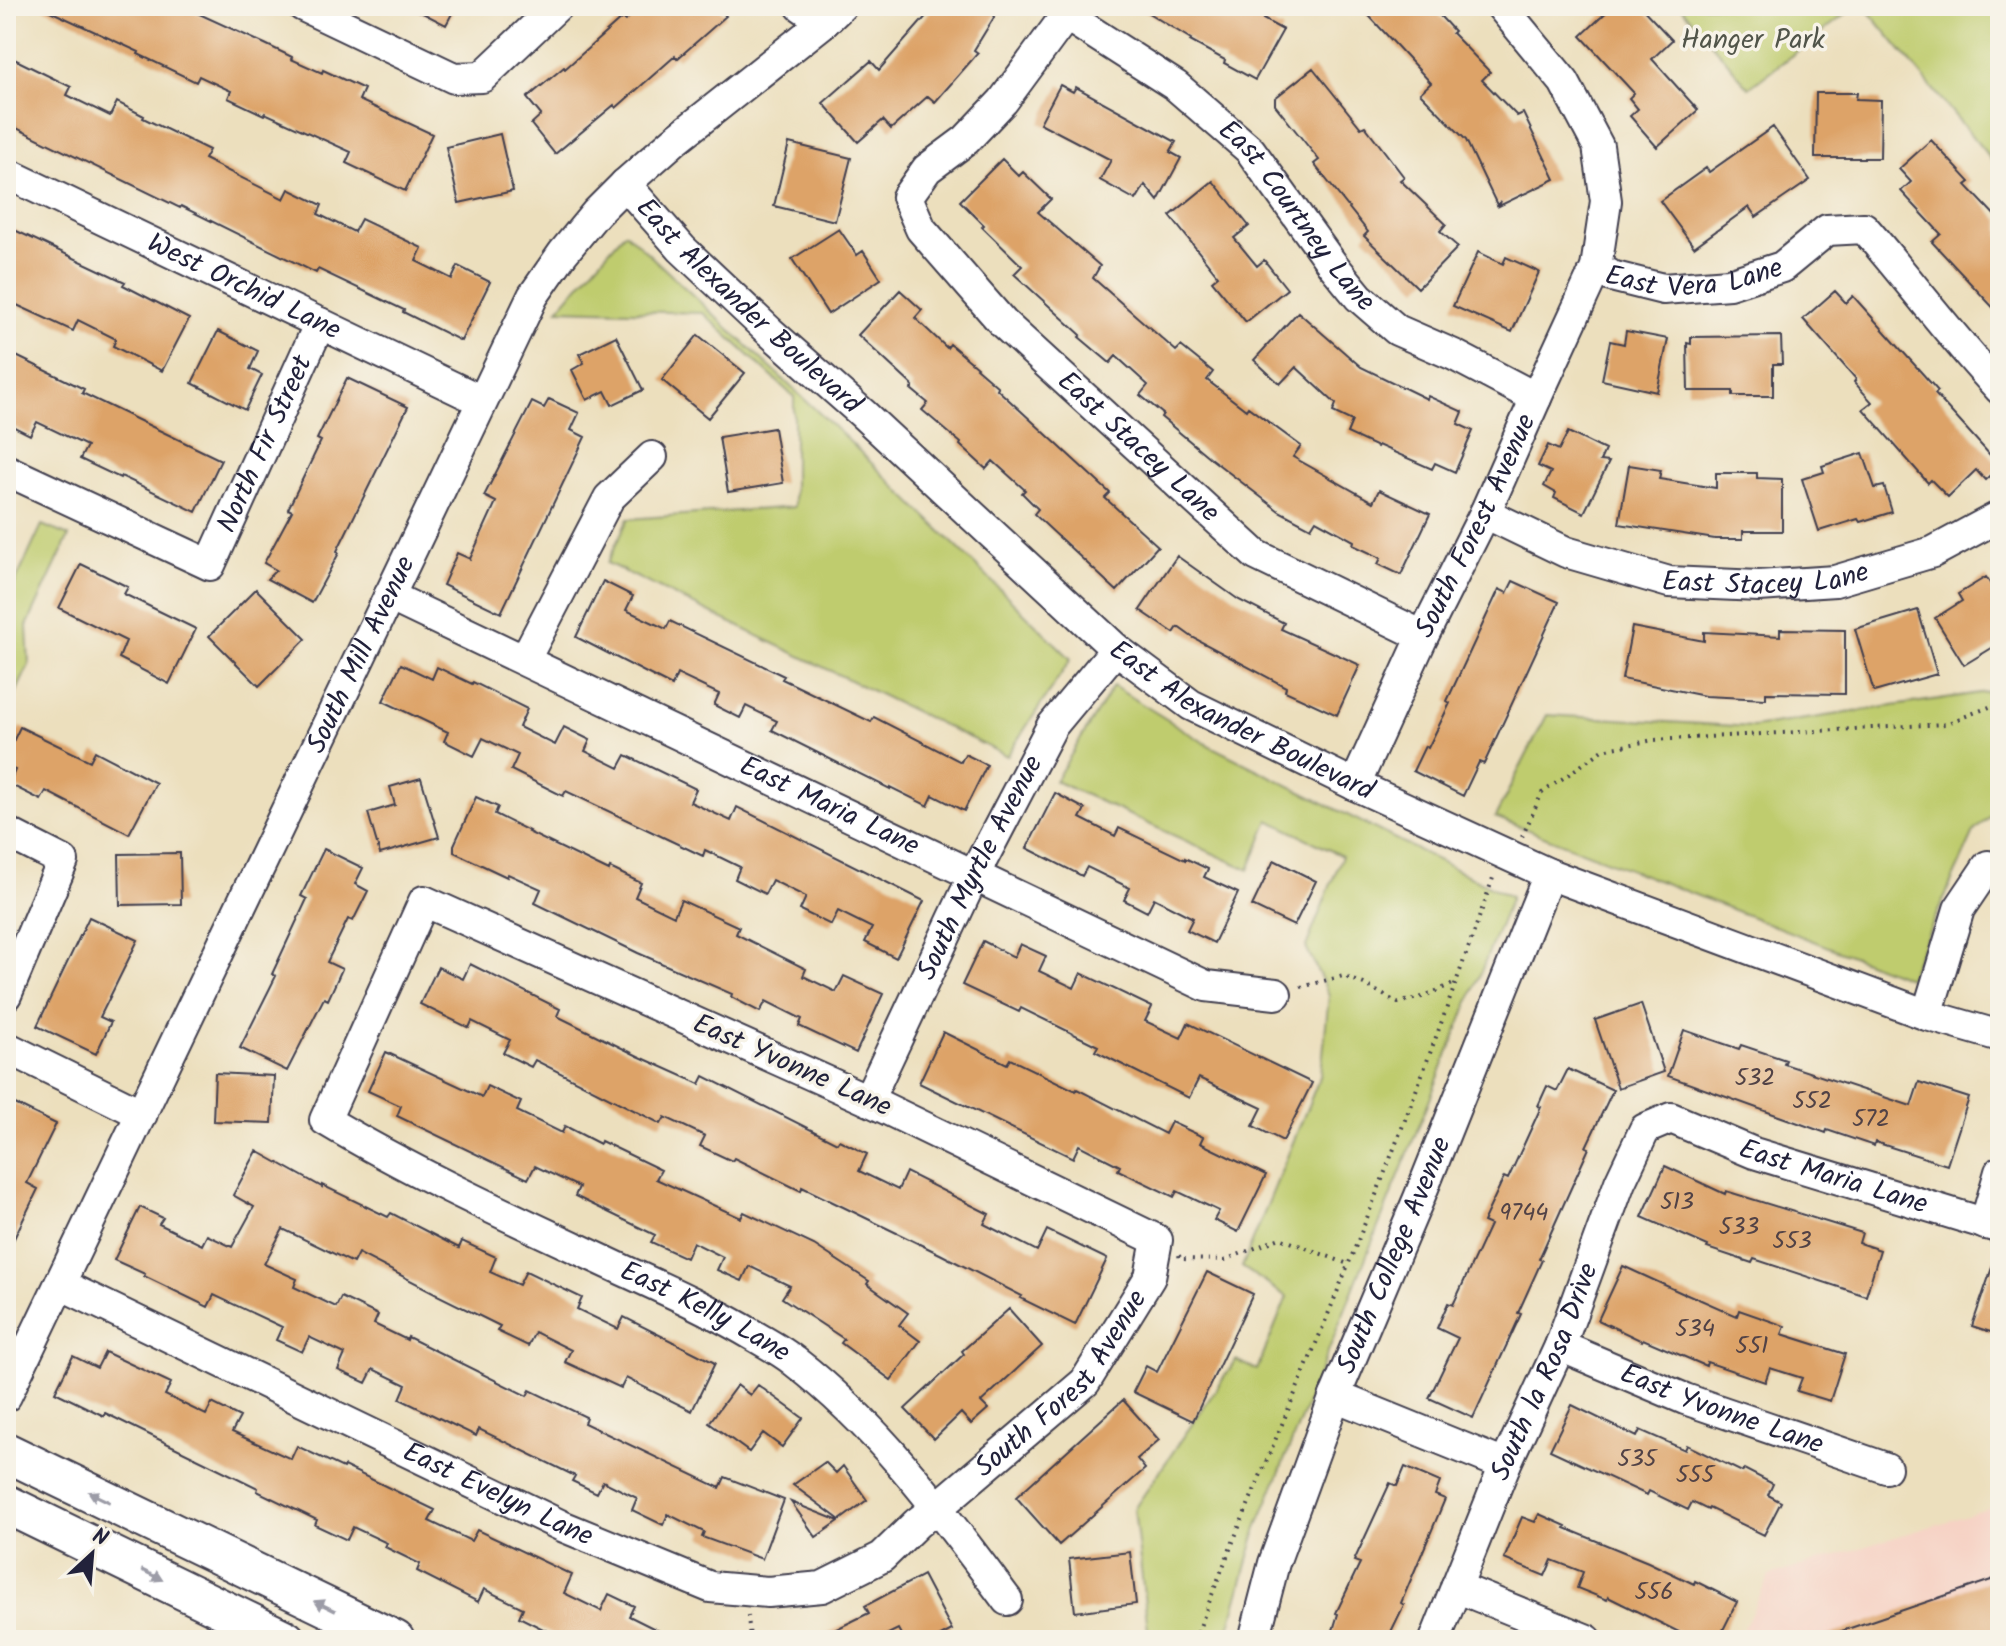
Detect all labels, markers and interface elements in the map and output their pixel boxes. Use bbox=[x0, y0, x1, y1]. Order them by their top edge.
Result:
park label: Hanger Park bbox=[1681, 18, 1826, 63]
street label: East Courtney Lane bbox=[1208, 109, 1385, 324]
street label: East Alexander Boulevard bbox=[624, 188, 873, 426]
street label: West Orchid Lane bbox=[140, 221, 349, 353]
street label: East Vera Lane bbox=[1600, 245, 1789, 312]
street label: North Fir Street bbox=[205, 347, 325, 540]
street label: East Stacey Lane bbox=[1046, 360, 1230, 534]
street label: South Forest Avenue bbox=[1403, 406, 1549, 646]
street label: South Mill Avenue bbox=[295, 548, 428, 761]
street label: East Stacey Lane bbox=[1661, 550, 1875, 609]
street label: East Alexander Boulevard bbox=[1099, 628, 1382, 814]
street label: East Maria Lane bbox=[732, 744, 927, 869]
street label: South Myrtle Avenue bbox=[905, 747, 1056, 988]
street label: East Yvonne Lane bbox=[685, 1002, 899, 1130]
house number: 532 bbox=[1735, 1059, 1775, 1098]
house number: 552 bbox=[1792, 1082, 1832, 1121]
house number: 572 bbox=[1852, 1100, 1890, 1139]
street label: East Maria Lane bbox=[1732, 1127, 1934, 1227]
street label: South College Avenue bbox=[1324, 1130, 1464, 1381]
house number: 513 bbox=[1660, 1183, 1694, 1222]
house number: 9744 bbox=[1499, 1194, 1549, 1233]
house number: 533 bbox=[1719, 1208, 1759, 1247]
house number: 553 bbox=[1772, 1222, 1812, 1261]
street label: East Kelly Lane bbox=[612, 1249, 800, 1375]
street label: South la Rosa Drive bbox=[1479, 1256, 1611, 1487]
street label: South Forest Avenue bbox=[965, 1281, 1160, 1489]
house number: 534 bbox=[1675, 1310, 1715, 1349]
house number: 551 bbox=[1735, 1327, 1769, 1366]
street label: East Yvonne Lane bbox=[1613, 1351, 1830, 1468]
street label: East Evelyn Lane bbox=[395, 1430, 601, 1559]
house number: 535 bbox=[1617, 1440, 1659, 1479]
house number: 555 bbox=[1676, 1456, 1716, 1495]
one-way arrow bbox=[88, 1490, 111, 1504]
north arrow bbox=[52, 1514, 132, 1594]
text: N bbox=[86, 1519, 114, 1557]
one-way arrow bbox=[140, 1568, 163, 1582]
house number: 556 bbox=[1634, 1573, 1674, 1612]
one-way arrow bbox=[313, 1599, 337, 1613]

